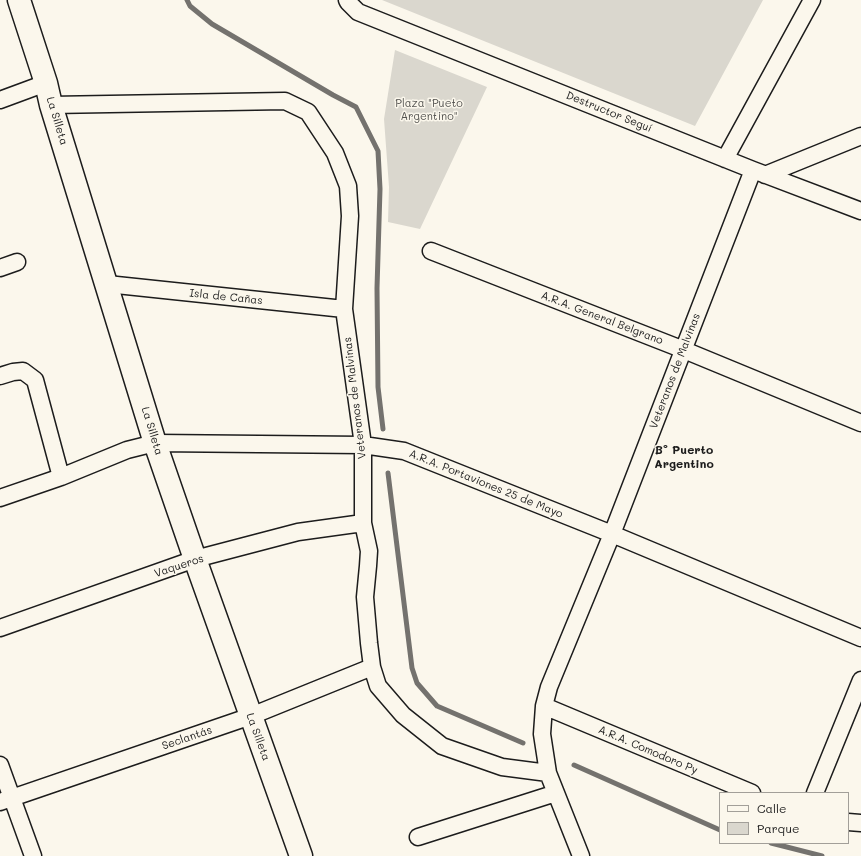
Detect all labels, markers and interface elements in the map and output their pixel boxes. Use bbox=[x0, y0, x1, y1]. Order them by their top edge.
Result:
street label: Destructor Seguí bbox=[564, 89, 654, 135]
street label: La Silleta bbox=[43, 95, 71, 147]
park label: Plaza "Pueto Argentino" bbox=[395, 97, 463, 123]
street label: Isla de Cañas bbox=[189, 287, 263, 307]
street label: A.R.A. General Belgrano bbox=[539, 289, 665, 347]
street label: Veteranos de Malvinas bbox=[647, 311, 703, 431]
street label: Veteranos de Malvinas bbox=[341, 336, 369, 460]
street label: La Silleta bbox=[138, 405, 166, 457]
district label: B° Puerto Argentino bbox=[654, 443, 714, 471]
street label: A.R.A. Portaviones 25 de Mayo bbox=[407, 447, 565, 521]
street label: Vaqueros bbox=[153, 552, 205, 580]
street label: La Silleta bbox=[243, 711, 273, 763]
street label: Seclantás bbox=[160, 723, 214, 753]
street label: A.R.A. Comodoro Py bbox=[596, 723, 700, 777]
legend bbox=[719, 792, 849, 844]
text: Calle bbox=[757, 800, 787, 816]
text: Parque bbox=[757, 820, 800, 836]

